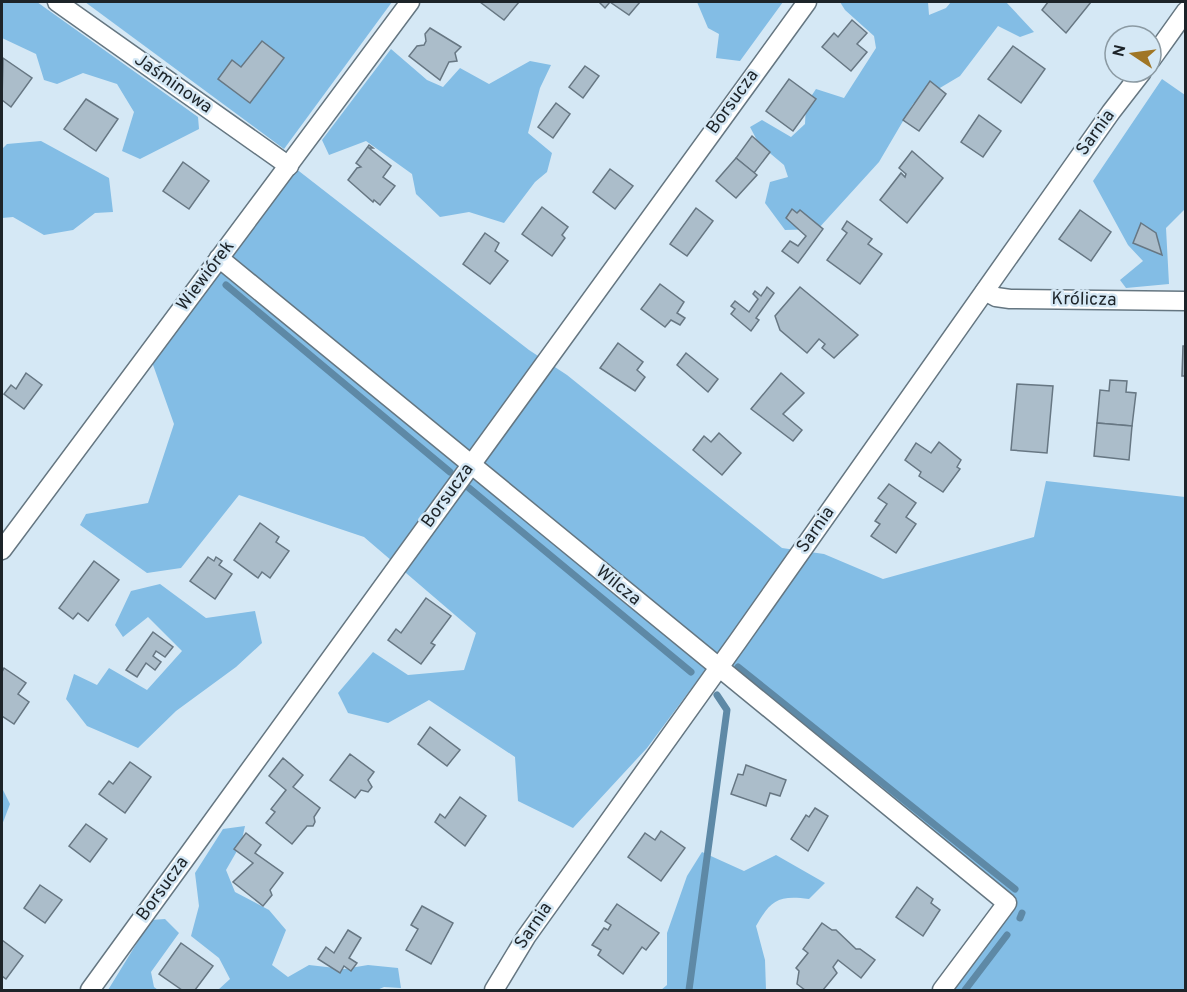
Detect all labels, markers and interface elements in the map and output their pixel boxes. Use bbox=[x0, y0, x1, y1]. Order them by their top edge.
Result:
north arrow bbox=[1103, 24, 1163, 84]
text: N bbox=[1109, 43, 1131, 59]
street label: Jaśminowa bbox=[130, 49, 216, 119]
street label: Borsucza bbox=[702, 65, 764, 139]
street label: Sarnia bbox=[1072, 105, 1120, 161]
street label: Wiewiórek bbox=[172, 236, 240, 316]
street label: Królicza bbox=[1051, 288, 1117, 312]
street label: Borsucza bbox=[417, 459, 479, 533]
street label: Sarnia bbox=[792, 502, 840, 558]
street label: Wilcza bbox=[591, 561, 645, 611]
street label: Borsucza bbox=[132, 852, 194, 926]
street label: Sarnia bbox=[510, 898, 558, 954]

